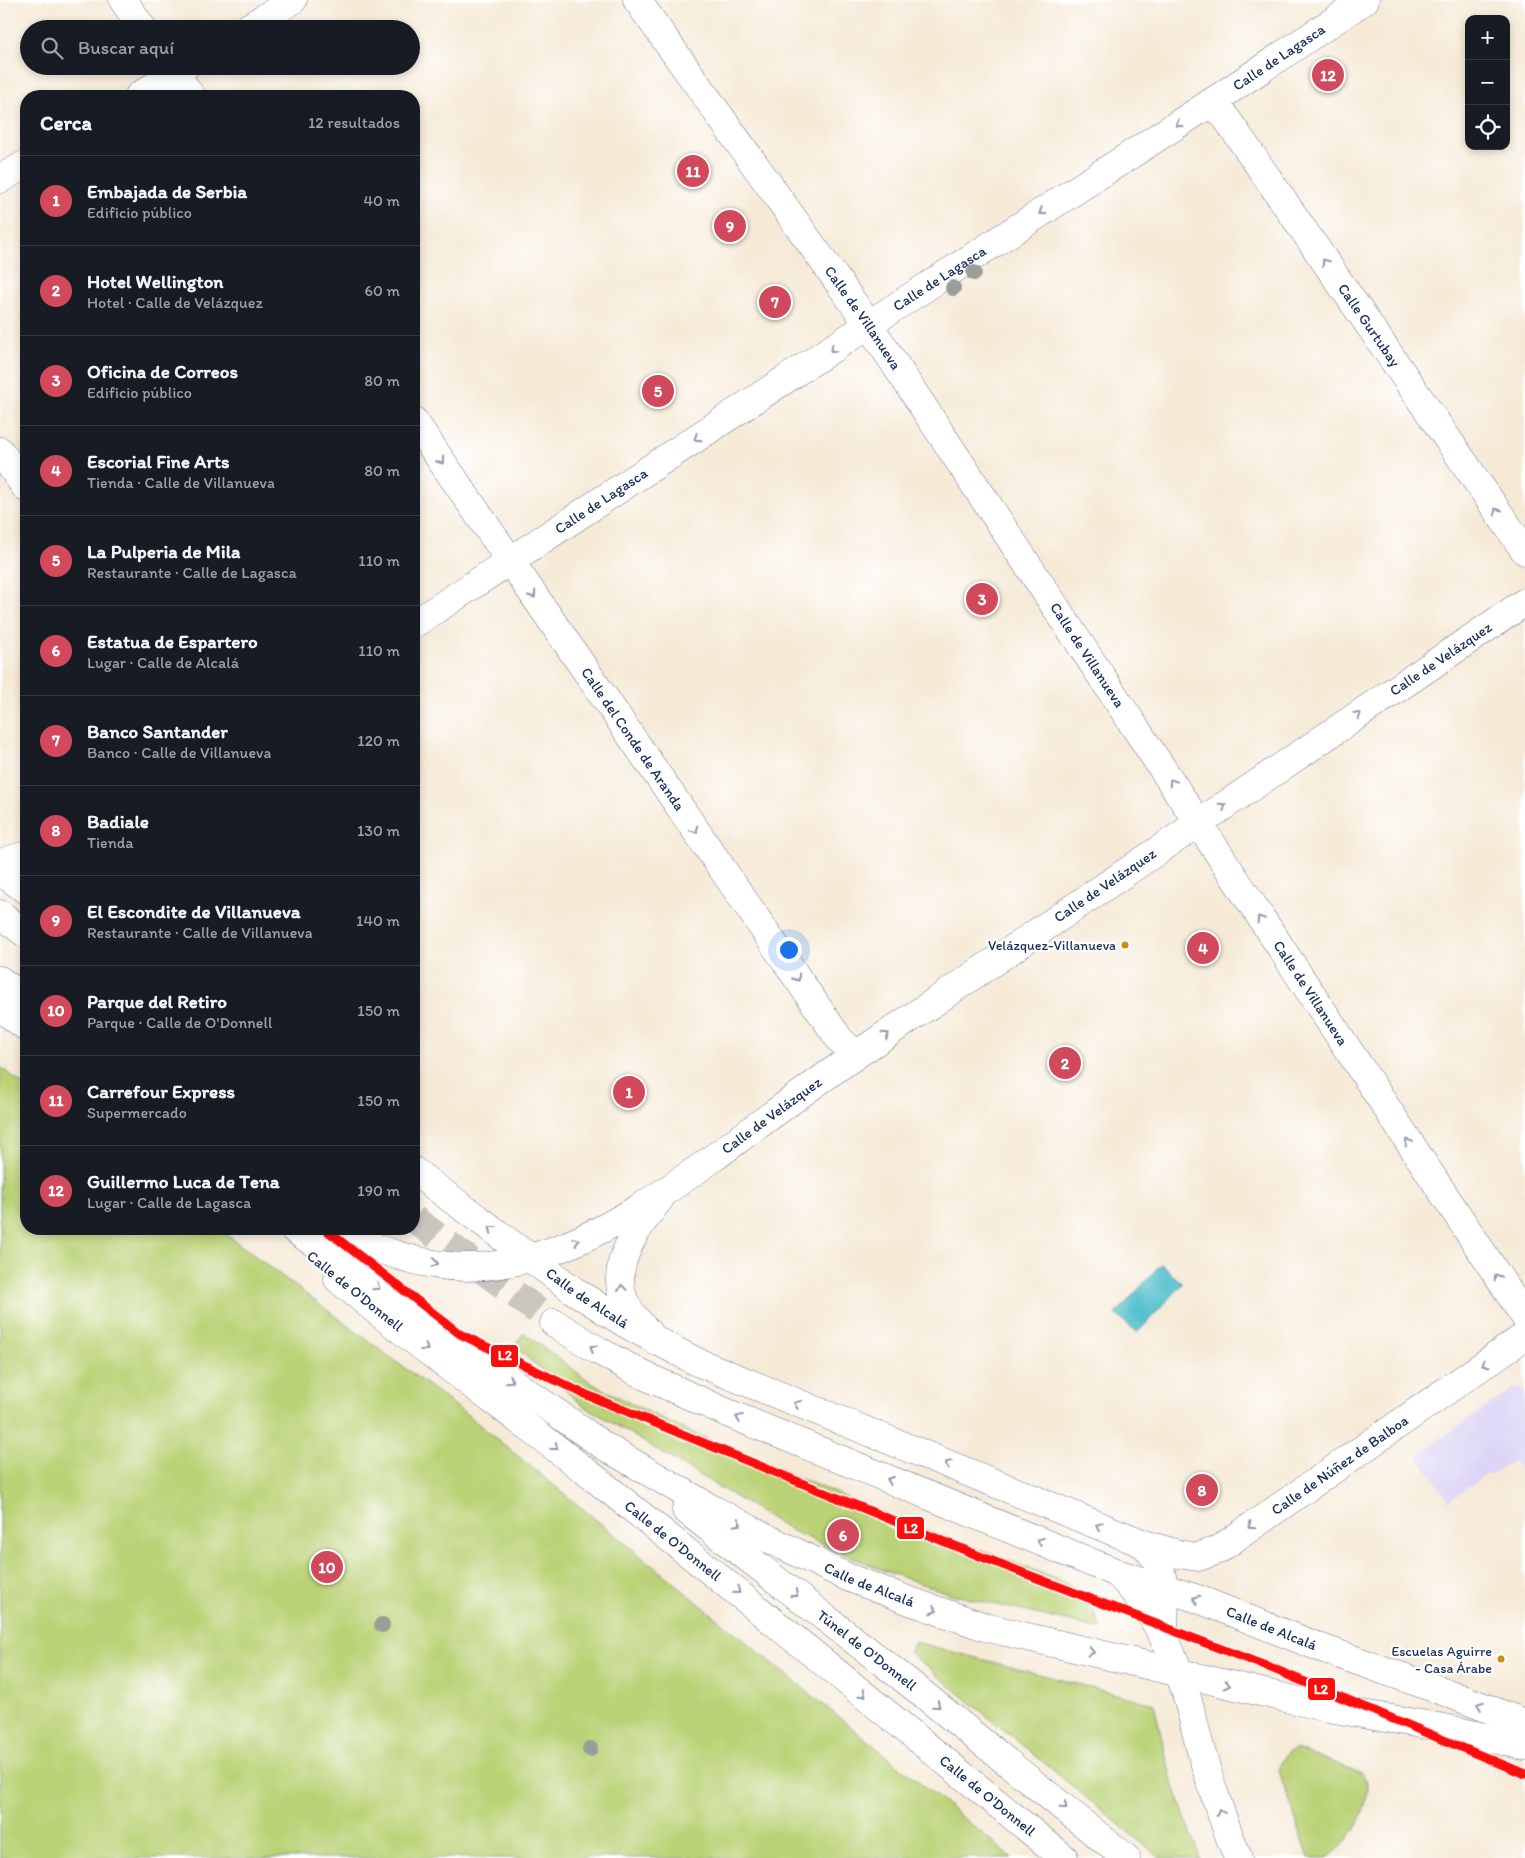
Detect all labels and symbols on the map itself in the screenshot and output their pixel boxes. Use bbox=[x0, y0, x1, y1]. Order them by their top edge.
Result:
street label: Calle de Lagasca bbox=[1229, 20, 1329, 95]
pin: 12 bbox=[1312, 56, 1344, 94]
one-way arrow bbox=[1175, 118, 1184, 127]
pin: 11 bbox=[677, 152, 709, 190]
one-way arrow bbox=[1039, 206, 1048, 215]
pin: 9 bbox=[714, 207, 746, 245]
street label: Calle de Lagasca bbox=[890, 242, 990, 315]
one-way arrow bbox=[1322, 258, 1331, 268]
street label: Calle de Villanueva bbox=[821, 262, 905, 374]
street label: Calle Gurtubay bbox=[1334, 280, 1404, 370]
pin: 7 bbox=[759, 283, 791, 321]
one-way arrow bbox=[829, 343, 838, 352]
pin: 5 bbox=[642, 372, 674, 410]
one-way arrow bbox=[693, 432, 703, 441]
one-way arrow bbox=[435, 455, 444, 465]
street label: Calle de Lagasca bbox=[551, 464, 651, 538]
one-way arrow bbox=[1494, 507, 1503, 517]
pin: 3 bbox=[966, 580, 998, 618]
one-way arrow bbox=[527, 590, 537, 599]
street label: Calle de Villanueva bbox=[1046, 599, 1129, 712]
street label: Calle de Velázquez bbox=[1386, 618, 1495, 700]
street label: Calle del Conde de Aranda bbox=[577, 664, 689, 815]
one-way arrow bbox=[1352, 712, 1362, 721]
one-way arrow bbox=[1169, 779, 1178, 788]
one-way arrow bbox=[1217, 803, 1227, 812]
one-way arrow bbox=[689, 824, 698, 833]
street label: Calle de Velázquez bbox=[1050, 844, 1160, 926]
one-way arrow bbox=[1257, 915, 1266, 924]
pin: 4 bbox=[1187, 929, 1219, 967]
your location bbox=[776, 937, 802, 963]
place label: Velázquez-Villanueva bbox=[988, 937, 1116, 954]
street label: Calle de Villanueva bbox=[1269, 937, 1352, 1049]
marker: Velázquez-Villanueva bbox=[1120, 940, 1130, 950]
one-way arrow bbox=[791, 972, 800, 982]
one-way arrow bbox=[880, 1032, 890, 1041]
pin: 2 bbox=[1049, 1044, 1081, 1082]
pin: 1 bbox=[613, 1073, 645, 1111]
street label: Calle de Velázquez bbox=[718, 1073, 825, 1158]
one-way arrow bbox=[1405, 1138, 1414, 1147]
one-way arrow bbox=[488, 1225, 497, 1235]
one-way arrow bbox=[571, 1237, 580, 1247]
street label: Calle de O'Donnell bbox=[303, 1247, 407, 1336]
one-way arrow bbox=[430, 1257, 439, 1267]
street label: Calle de Alcalá bbox=[542, 1264, 632, 1332]
one-way arrow bbox=[1494, 1274, 1504, 1283]
one-way arrow bbox=[371, 1281, 381, 1290]
one-way arrow bbox=[617, 1283, 627, 1292]
one-way arrow bbox=[420, 1343, 429, 1352]
line badge: L2 bbox=[490, 1344, 519, 1368]
one-way arrow bbox=[589, 1344, 598, 1354]
text: L2 bbox=[498, 1347, 513, 1364]
one-way arrow bbox=[1481, 1358, 1491, 1367]
one-way arrow bbox=[504, 1374, 514, 1383]
one-way arrow bbox=[794, 1399, 802, 1409]
street label: Calle de Núñez de Balboa bbox=[1268, 1411, 1412, 1519]
one-way arrow bbox=[735, 1414, 744, 1424]
one-way arrow bbox=[549, 1441, 558, 1450]
one-way arrow bbox=[944, 1460, 953, 1470]
pin: 8 bbox=[1186, 1471, 1218, 1509]
one-way arrow bbox=[886, 1475, 894, 1485]
street label: Calle de O'Donnell bbox=[621, 1497, 725, 1585]
pin: 6 bbox=[827, 1516, 859, 1554]
line badge: L2 bbox=[896, 1516, 925, 1540]
one-way arrow bbox=[732, 1517, 741, 1527]
text: L2 bbox=[904, 1520, 919, 1537]
one-way arrow bbox=[1247, 1520, 1257, 1529]
one-way arrow bbox=[1095, 1521, 1104, 1532]
one-way arrow bbox=[1036, 1537, 1045, 1547]
pin: 10 bbox=[311, 1548, 343, 1586]
street label: Calle de Alcalá bbox=[821, 1558, 917, 1611]
one-way arrow bbox=[731, 1586, 740, 1594]
one-way arrow bbox=[789, 1588, 799, 1597]
one-way arrow bbox=[1193, 1595, 1201, 1605]
street label: Calle de Alcalá bbox=[1224, 1602, 1320, 1654]
one-way arrow bbox=[929, 1604, 938, 1614]
street label: Túnel de O'Donnell bbox=[814, 1606, 921, 1695]
place label: Escuelas Aguirre - Casa Árabe bbox=[1391, 1643, 1492, 1677]
one-way arrow bbox=[1086, 1646, 1095, 1657]
marker: Escuelas Aguirre - Casa Árabe bbox=[1496, 1654, 1506, 1664]
line badge: L2 bbox=[1307, 1677, 1336, 1701]
one-way arrow bbox=[1223, 1679, 1232, 1690]
text: L2 bbox=[1314, 1681, 1329, 1698]
one-way arrow bbox=[857, 1688, 866, 1696]
one-way arrow bbox=[931, 1699, 940, 1707]
one-way arrow bbox=[1476, 1701, 1484, 1711]
street label: Calle de O'Donnell bbox=[936, 1751, 1040, 1841]
one-way arrow bbox=[1058, 1801, 1067, 1810]
one-way arrow bbox=[1216, 1809, 1226, 1817]

